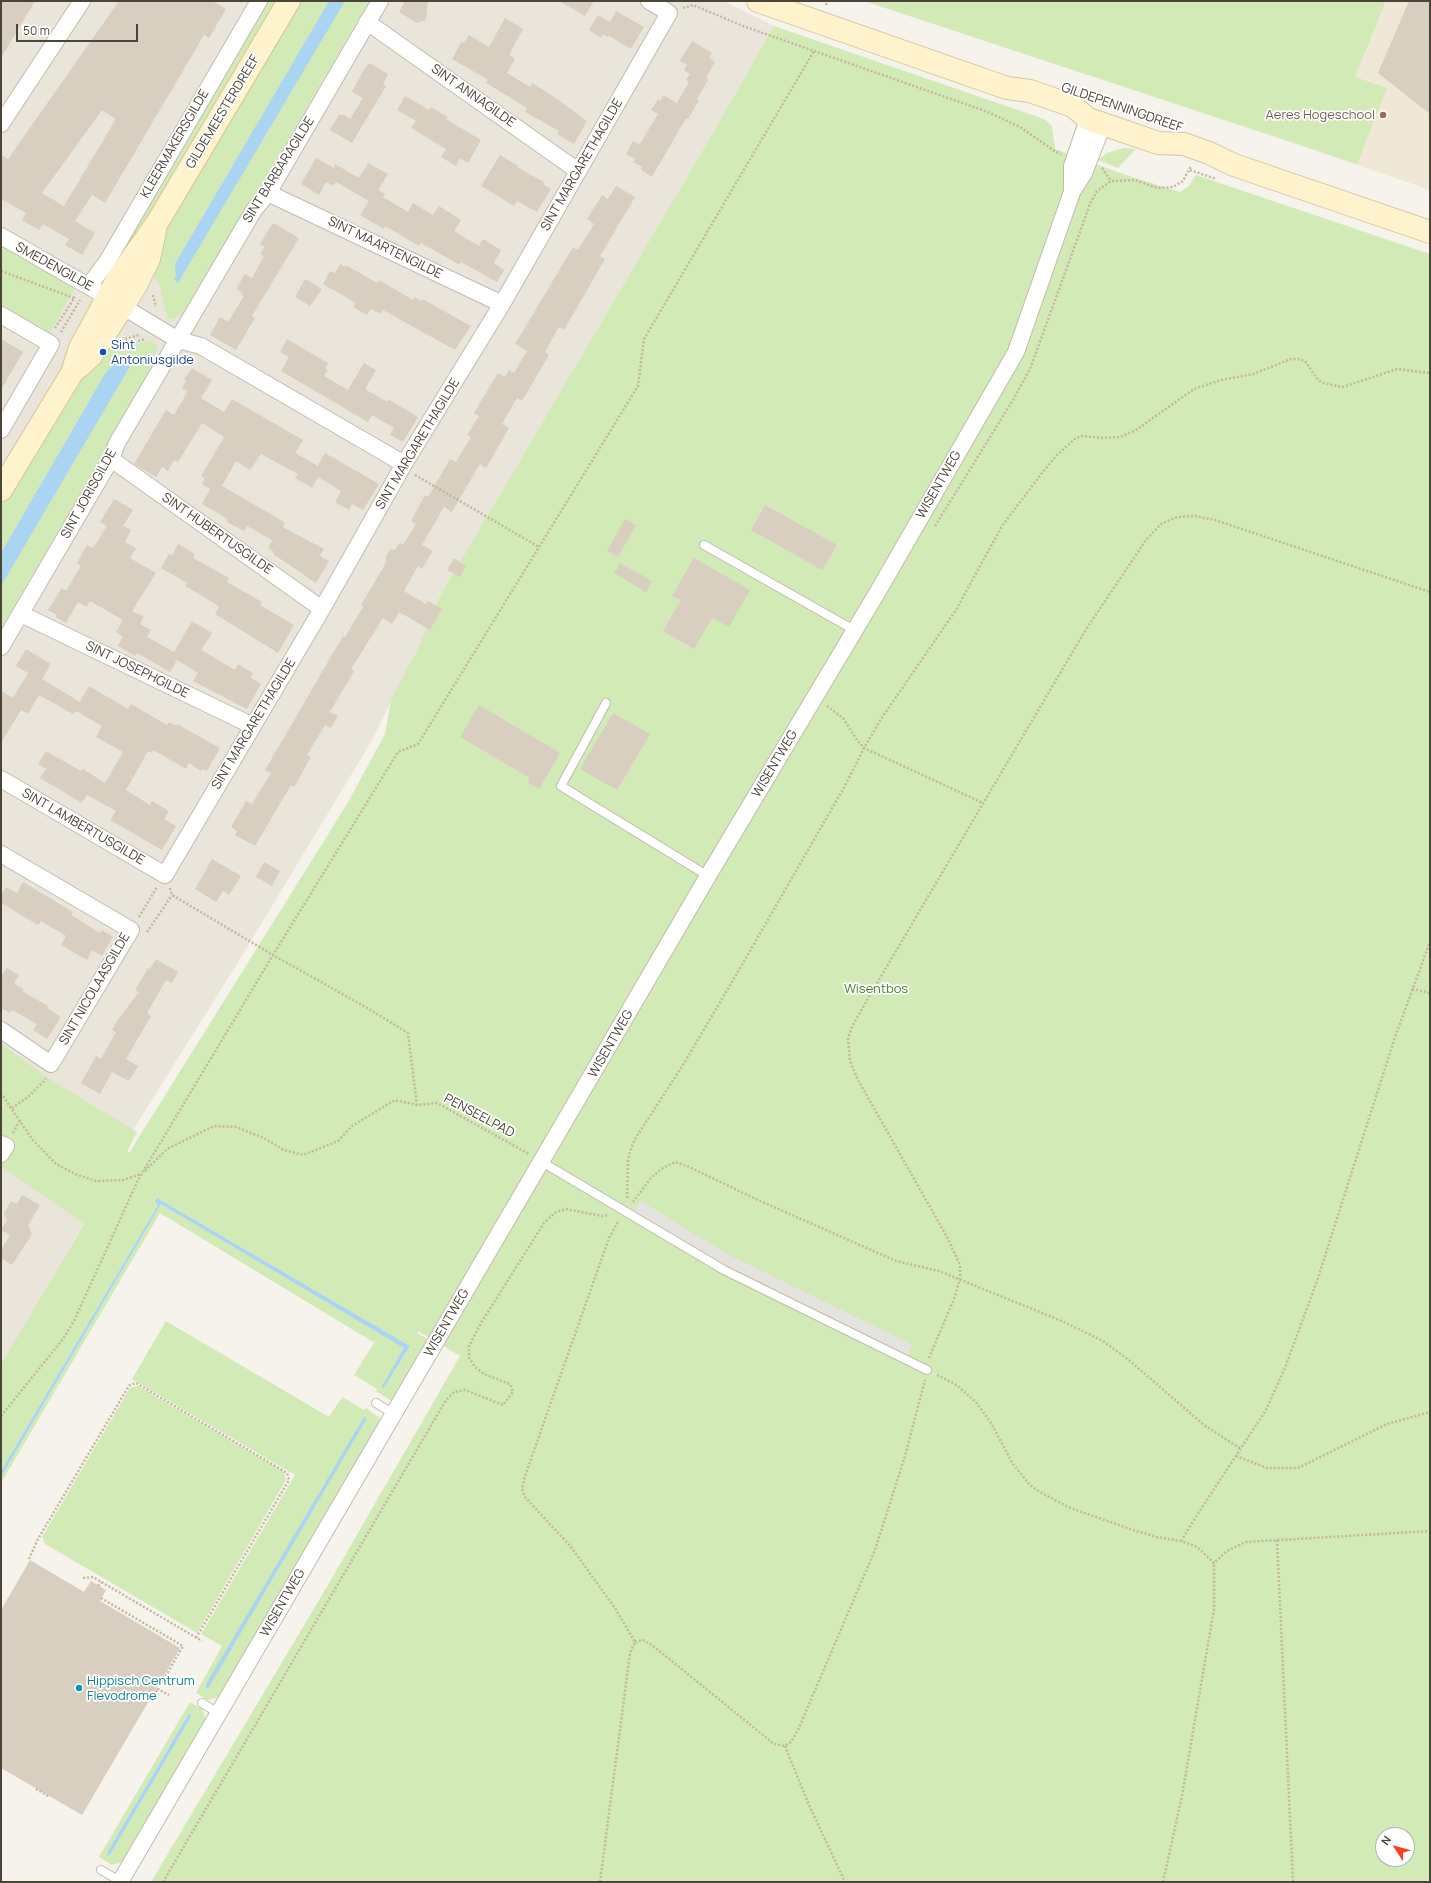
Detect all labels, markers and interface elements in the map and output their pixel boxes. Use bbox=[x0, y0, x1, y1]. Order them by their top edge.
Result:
scale bar bbox=[18, 16, 140, 42]
text: 50 m bbox=[23, 22, 50, 39]
street label: GILDEMEESTERDREEF bbox=[183, 52, 263, 172]
street label: SINT ANNAGILDE bbox=[428, 61, 518, 131]
street label: GILDEPENNINGDREEF bbox=[1059, 80, 1185, 136]
street label: KLEERMAKERSGILDE bbox=[138, 87, 212, 201]
street label: SINT MARGARETHAGILDE bbox=[538, 96, 626, 234]
place label: Aeres Hogeschool bbox=[1266, 107, 1375, 123]
marker: Aeres Hogeschool bbox=[1378, 110, 1388, 120]
street label: SINT BARBARAGILDE bbox=[240, 114, 318, 226]
street label: SINT MAARTENGILDE bbox=[325, 214, 445, 282]
street label: SMEDENGILDE bbox=[12, 239, 96, 295]
place label: Sint Antoniusgilde bbox=[111, 337, 194, 368]
marker: Sint Antoniusgilde bbox=[98, 347, 108, 357]
street label: SINT MARGARETHAGILDE bbox=[373, 376, 463, 512]
street label: SINT JORISGILDE bbox=[58, 447, 120, 541]
street label: WISENTWEG bbox=[913, 448, 965, 522]
street label: SINT HUBERTUSGILDE bbox=[159, 490, 275, 578]
street label: SINT JOSEPHGILDE bbox=[83, 638, 191, 702]
street label: SINT MARGARETHAGILDE bbox=[209, 656, 299, 792]
street label: WISENTWEG bbox=[749, 728, 801, 800]
street label: SINT LAMBERTUSGILDE bbox=[19, 785, 147, 869]
street label: SINT NICOLAASGILDE bbox=[56, 930, 134, 1048]
park label: Wisentbos bbox=[844, 981, 908, 997]
street label: WISENTWEG bbox=[585, 1007, 637, 1081]
street label: PENSEELPAD bbox=[441, 1091, 517, 1141]
street label: WISENTWEG bbox=[421, 1286, 473, 1360]
street label: WISENTWEG bbox=[257, 1566, 309, 1640]
place label: Hippisch Centrum Flevodrome bbox=[87, 1673, 195, 1704]
marker: Hippisch Centrum Flevodrome bbox=[74, 1683, 84, 1693]
north arrow bbox=[1375, 1827, 1415, 1867]
text: N bbox=[1377, 1833, 1394, 1848]

